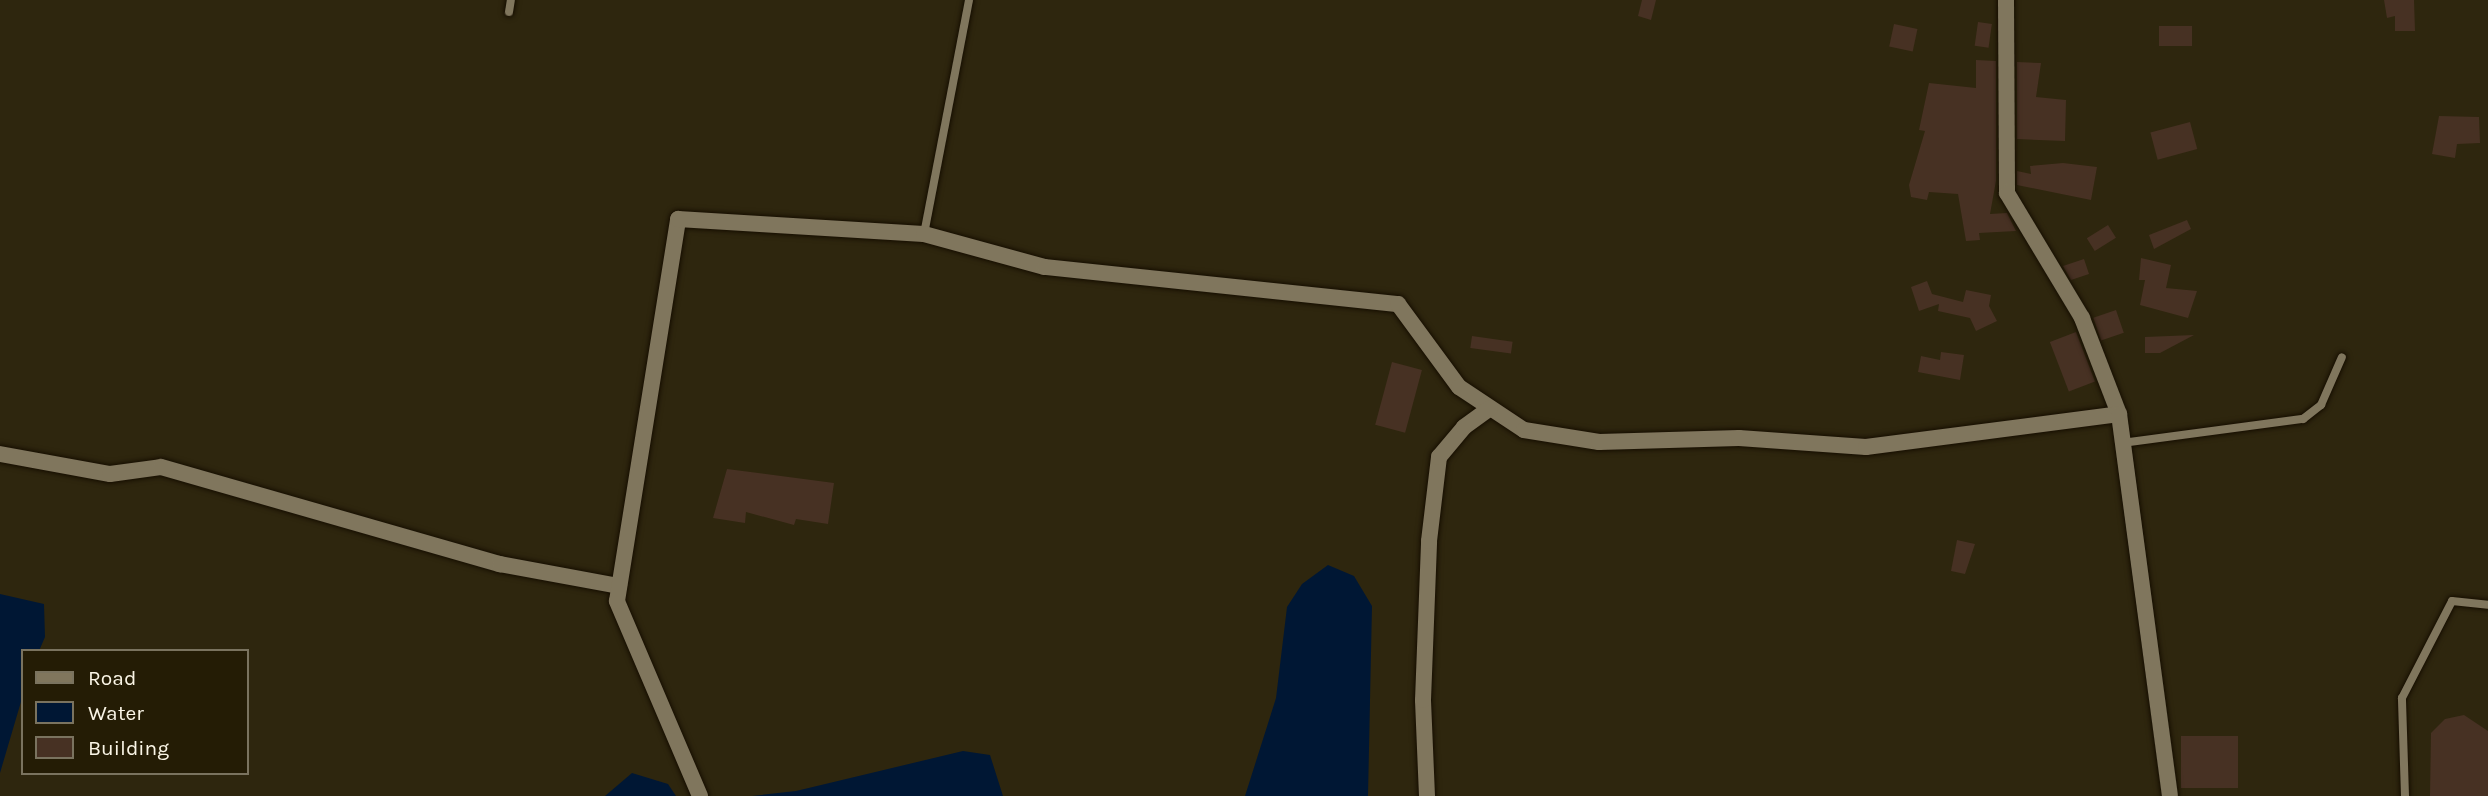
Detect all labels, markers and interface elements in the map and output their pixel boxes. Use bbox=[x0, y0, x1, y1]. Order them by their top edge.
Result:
legend bbox=[21, 649, 248, 775]
text: Road bbox=[88, 666, 136, 690]
text: Water bbox=[88, 701, 144, 725]
text: Building bbox=[88, 736, 169, 760]

